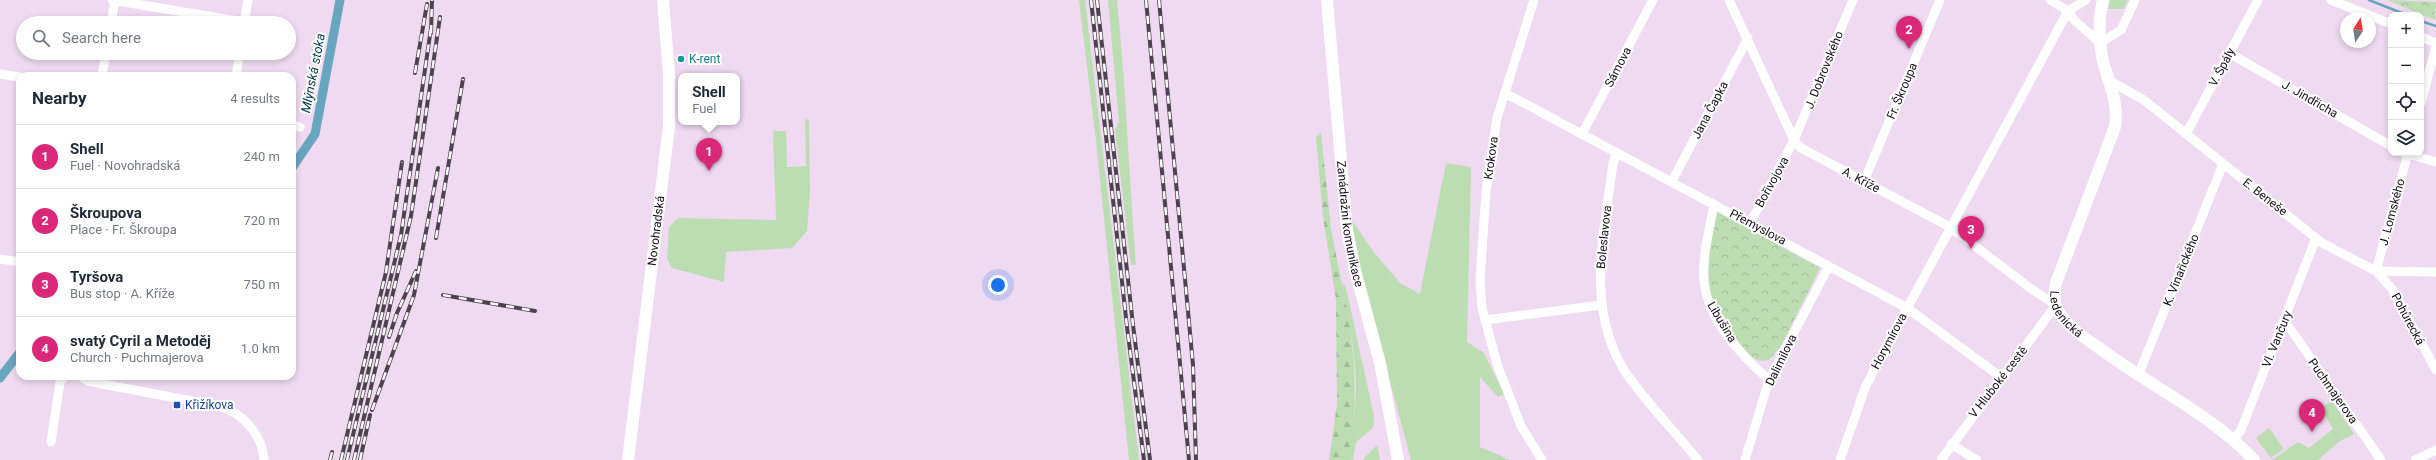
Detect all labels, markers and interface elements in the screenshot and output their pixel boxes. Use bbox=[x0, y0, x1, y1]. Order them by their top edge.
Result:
north arrow bbox=[2340, 12, 2376, 48]
map controls bbox=[2388, 12, 2424, 156]
button: + bbox=[2388, 12, 2424, 48]
search box bbox=[16, 16, 296, 60]
pin: 2 bbox=[1896, 16, 1922, 49]
icon: search bbox=[30, 27, 52, 49]
text: Search here bbox=[62, 29, 141, 47]
street label: J. Dobrovského bbox=[1802, 29, 1846, 111]
water label: Mlýnská stoka bbox=[298, 32, 328, 114]
street label: Sámova bbox=[1602, 45, 1634, 89]
street label: V. Špály bbox=[2205, 45, 2238, 89]
button: − bbox=[2388, 48, 2424, 84]
place label: K-rent bbox=[689, 52, 720, 66]
marker: K-rent bbox=[676, 54, 686, 64]
street label: Fr. Škroupa bbox=[1883, 60, 1920, 121]
popup bbox=[678, 73, 740, 125]
street label: J. Jindřicha bbox=[2280, 77, 2340, 121]
street label: Jana Čapka bbox=[1688, 78, 1731, 141]
text: Shell bbox=[692, 83, 726, 101]
button: locate bbox=[2388, 84, 2424, 120]
text: Nearby bbox=[32, 88, 87, 108]
text: 4 results bbox=[230, 91, 280, 106]
text: Fuel bbox=[692, 101, 716, 116]
button: layers bbox=[2388, 120, 2424, 156]
street label: Krokova bbox=[1481, 136, 1501, 180]
pin: 1 bbox=[696, 138, 722, 171]
text: Shell bbox=[70, 140, 104, 158]
text: 1 bbox=[41, 149, 49, 164]
text: 240 m bbox=[243, 149, 280, 164]
street label: Bořivojova bbox=[1752, 154, 1792, 210]
text: Fuel · Novohradská bbox=[70, 158, 180, 173]
street label: Zanádražní komunikace bbox=[1334, 160, 1366, 288]
street label: A. Kříže bbox=[1840, 164, 1882, 196]
street label: E. Beneše bbox=[2240, 175, 2290, 219]
street label: J. Lomského bbox=[2376, 177, 2408, 247]
street label: Novohradská bbox=[645, 195, 667, 267]
text: Škroupova bbox=[70, 204, 142, 222]
street label: Boleslavova bbox=[1594, 204, 1614, 270]
street label: Přemyslova bbox=[1727, 206, 1789, 248]
text: 2 bbox=[41, 213, 49, 228]
text: 720 m bbox=[243, 213, 280, 228]
pin: 3 bbox=[1958, 216, 1984, 249]
text: Place · Fr. Škroupa bbox=[70, 222, 177, 237]
street label: K. Vinařického bbox=[2160, 232, 2202, 308]
text: Tyršova bbox=[70, 268, 123, 286]
your location bbox=[988, 275, 1008, 295]
text: 3 bbox=[41, 277, 49, 292]
text: 750 m bbox=[243, 277, 280, 292]
text: Bus stop · A. Kříže bbox=[70, 286, 175, 301]
street label: Ledenická bbox=[2047, 290, 2085, 341]
street label: Pohůrecká bbox=[2388, 291, 2428, 347]
street label: Libušina bbox=[1704, 299, 1740, 345]
street label: Vl. Vančury bbox=[2259, 308, 2295, 369]
street label: Horymírova bbox=[1868, 310, 1910, 372]
text: svatý Cyril a Metoděj bbox=[70, 332, 211, 350]
street label: Dalimilova bbox=[1763, 332, 1799, 388]
text: 4 bbox=[41, 341, 49, 356]
text: 1.0 km bbox=[241, 341, 280, 356]
street label: V Hluboké cestě bbox=[1966, 344, 2030, 420]
text: Church · Puchmajerova bbox=[70, 350, 204, 365]
street label: Puchmajerova bbox=[2305, 356, 2361, 426]
place label: Křižíkova bbox=[185, 398, 234, 412]
pin: 4 bbox=[2299, 399, 2325, 432]
marker: Křižíkova bbox=[172, 400, 182, 410]

